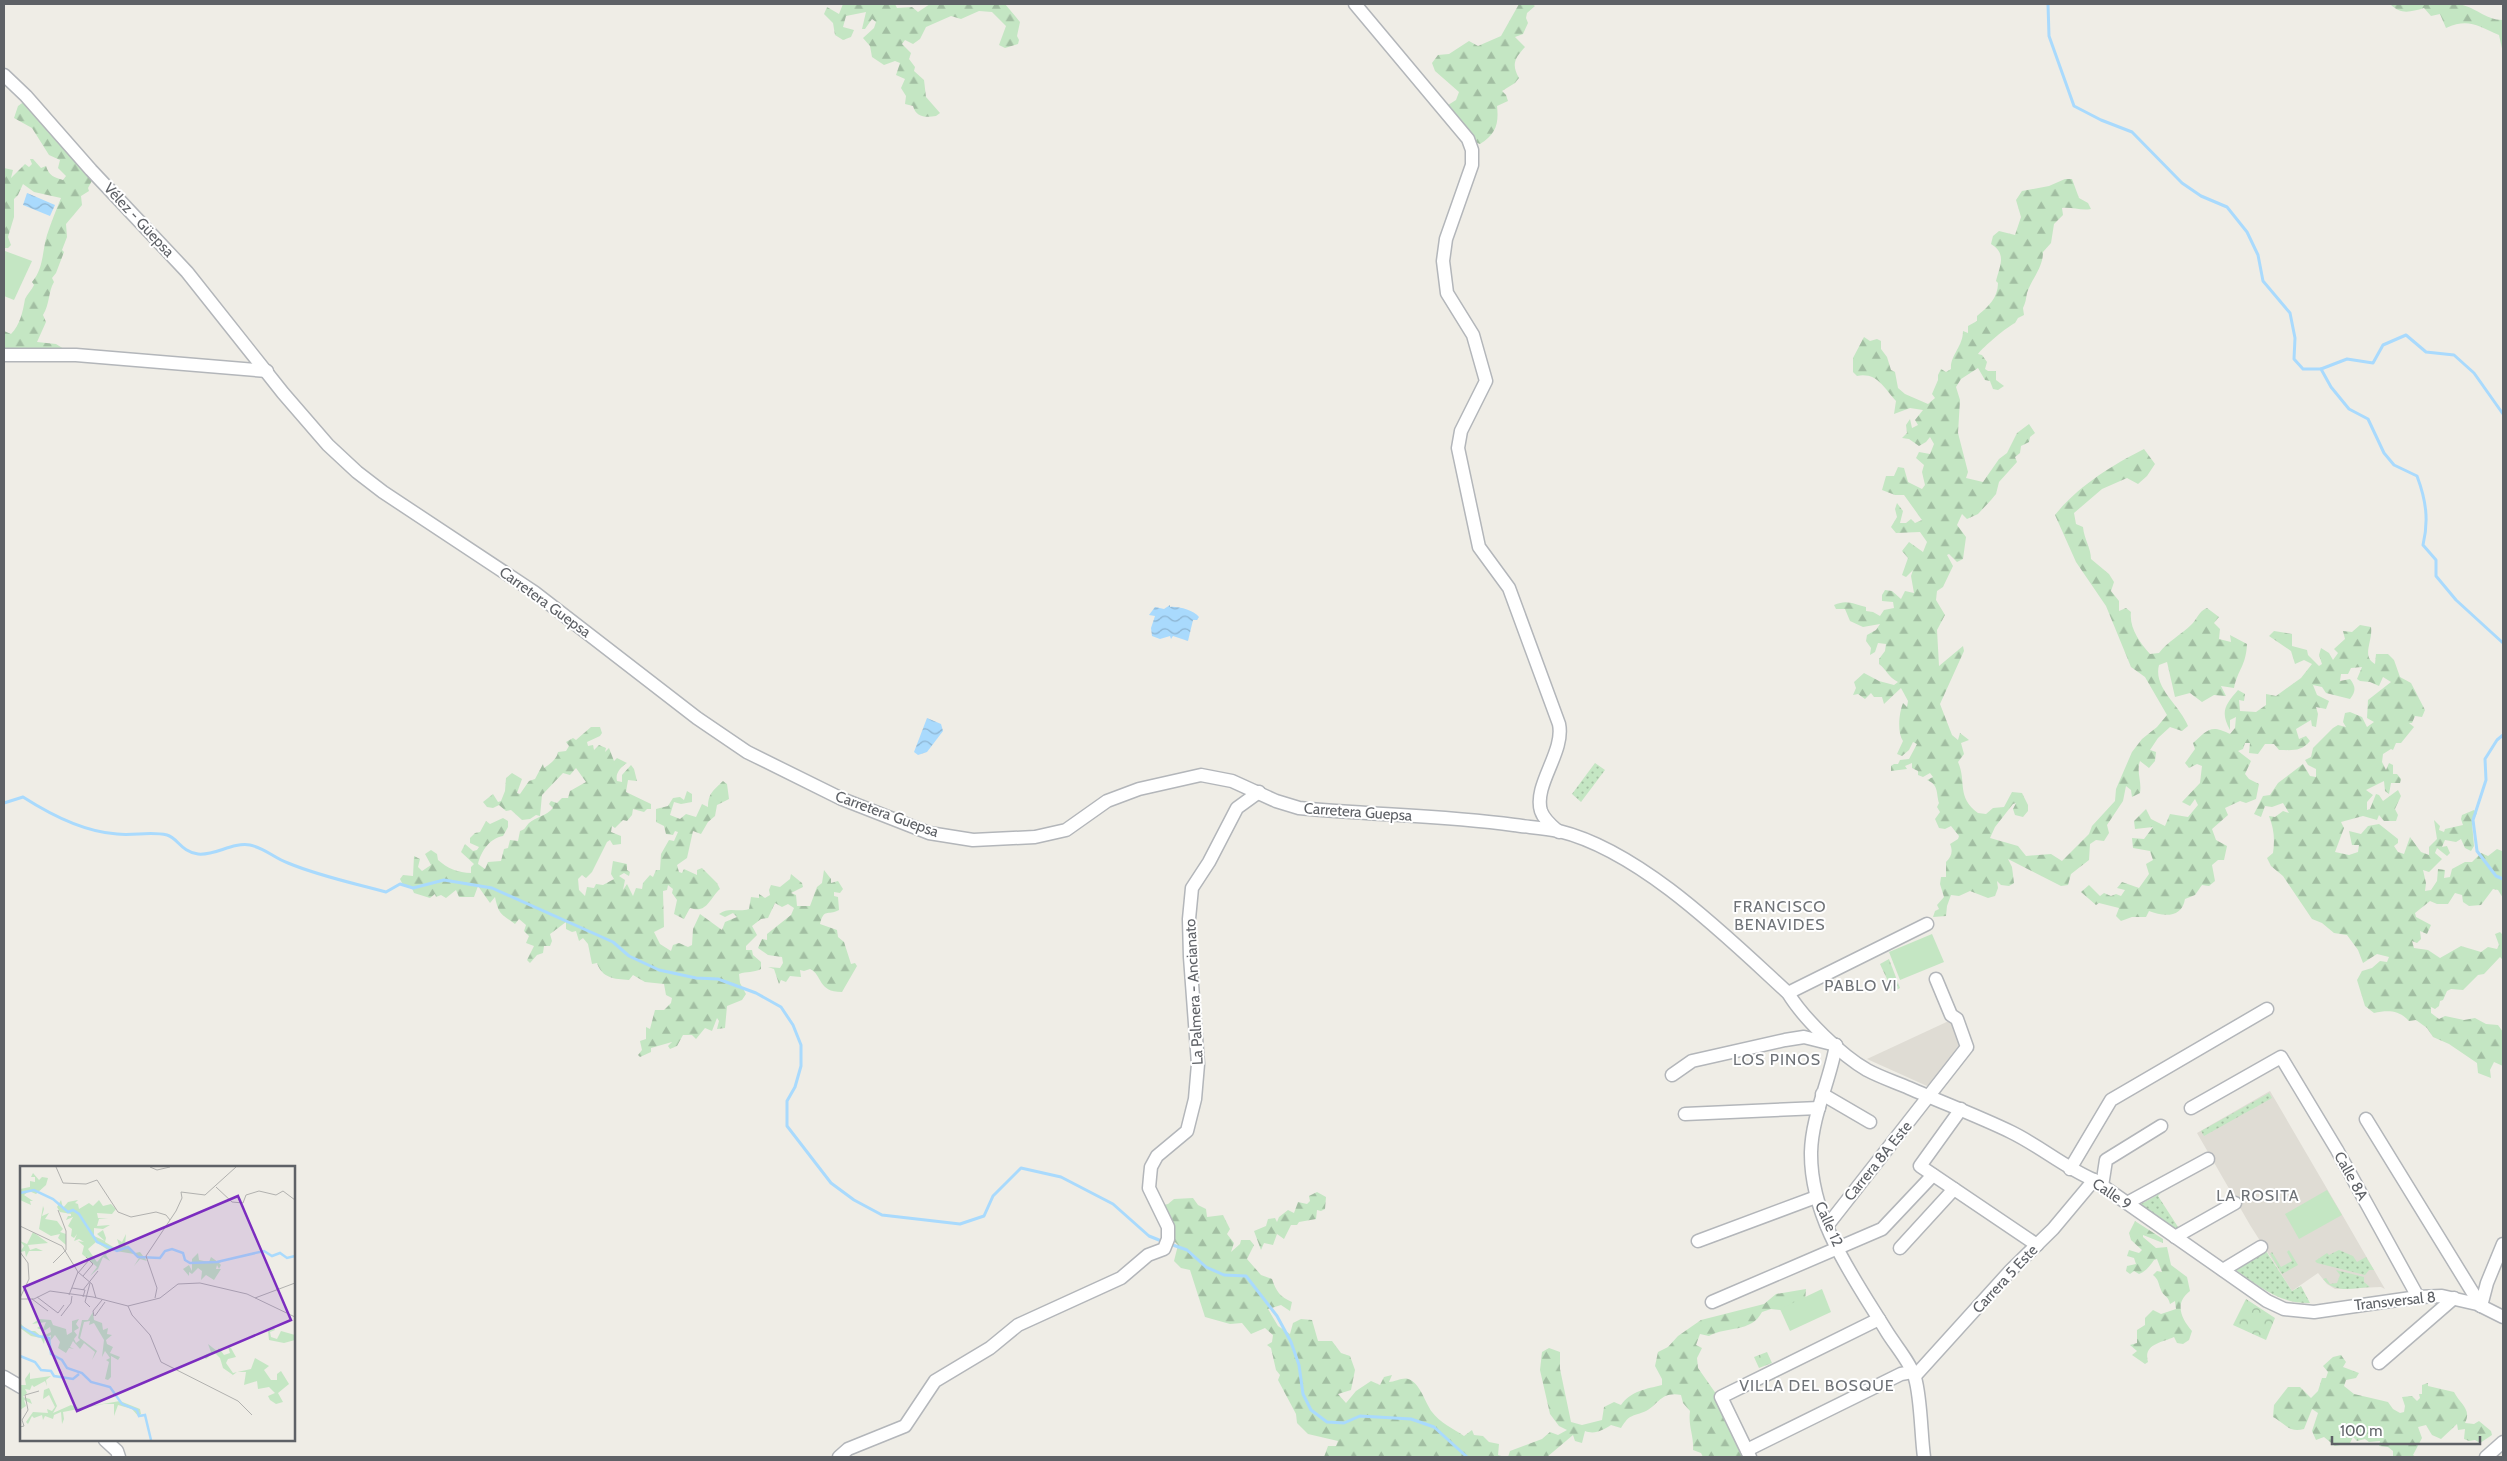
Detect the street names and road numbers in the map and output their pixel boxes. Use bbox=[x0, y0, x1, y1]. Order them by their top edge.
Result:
street label: Vélez - Güepsa bbox=[100, 179, 178, 261]
street label: Carretera Guepsa bbox=[496, 563, 595, 642]
street label: Carretera Guepsa bbox=[833, 787, 942, 841]
street label: Carretera Guepsa bbox=[1303, 799, 1414, 825]
street label: La Palmera - Ancianato bbox=[1181, 918, 1207, 1066]
street label: Carrera 8A Este bbox=[1840, 1117, 1916, 1205]
street label: Calle 8A bbox=[2330, 1149, 2372, 1204]
street label: Calle 9 bbox=[2089, 1175, 2135, 1213]
street label: Calle 12 bbox=[1811, 1199, 1847, 1249]
street label: Carrera 5 Este bbox=[1969, 1241, 2042, 1317]
street label: Transversal 8 bbox=[2353, 1288, 2437, 1314]

